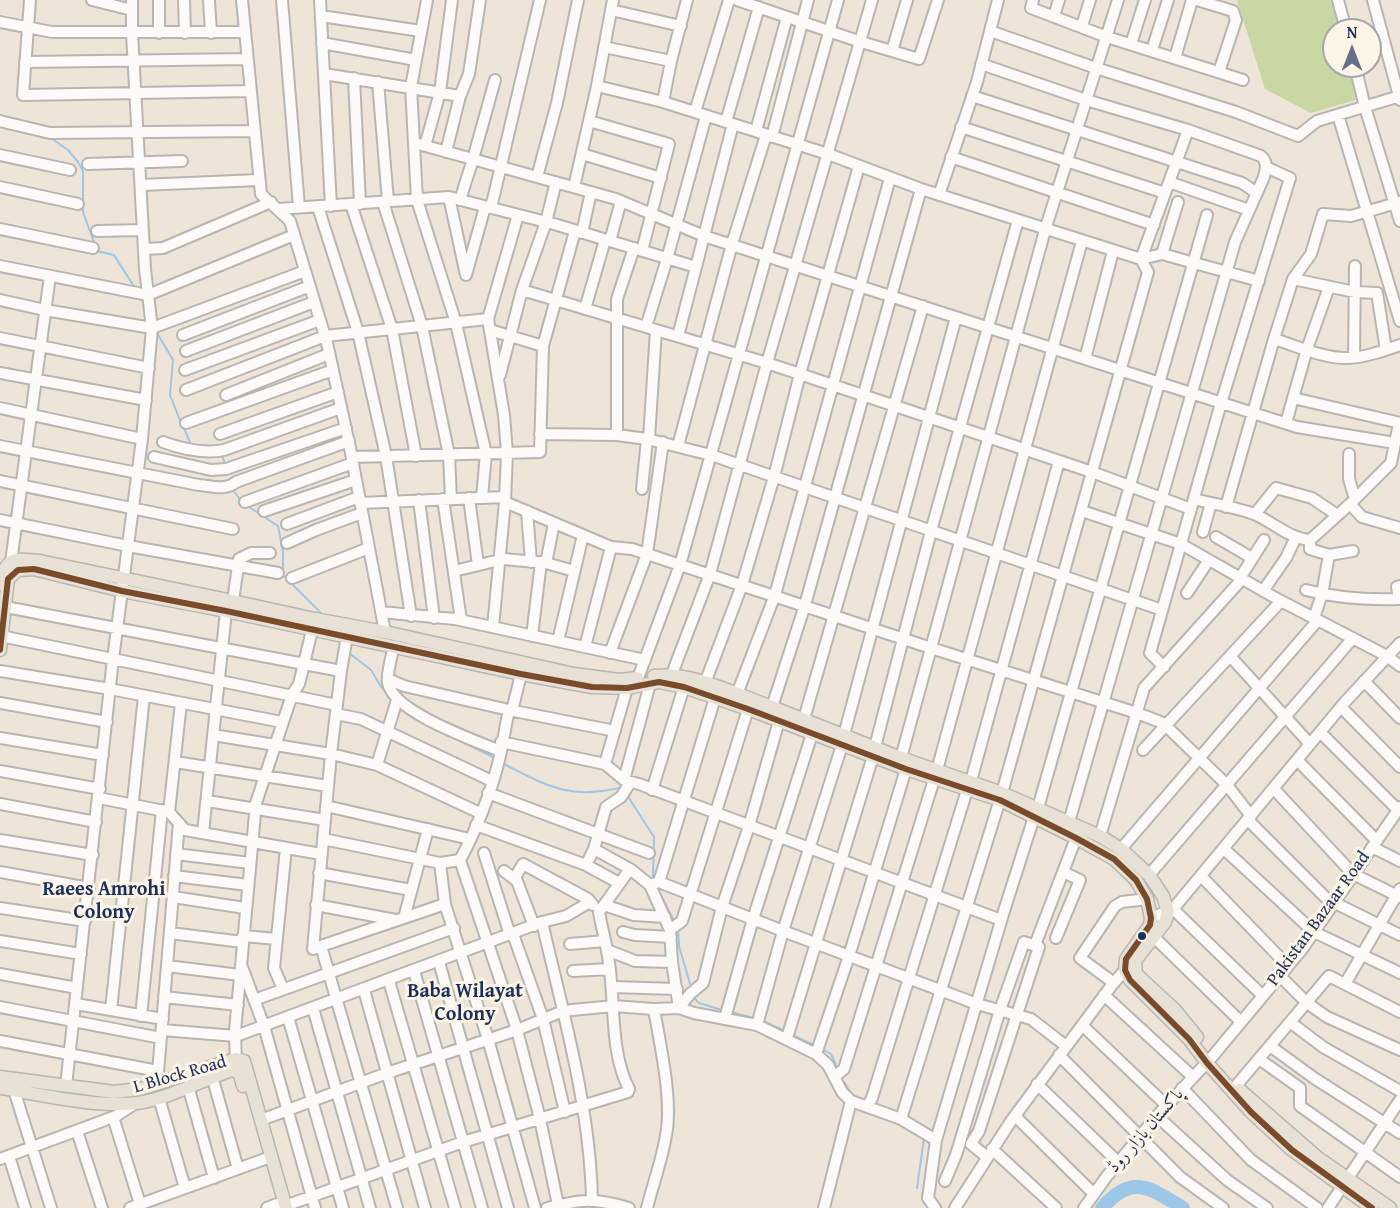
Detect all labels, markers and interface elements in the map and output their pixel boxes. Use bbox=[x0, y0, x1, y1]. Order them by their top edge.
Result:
north arrow bbox=[1322, 18, 1382, 78]
text: N bbox=[1347, 20, 1357, 44]
street label: Pakistan Bazaar Road bbox=[1263, 847, 1375, 991]
district label: Raees Amrohi Colony bbox=[43, 878, 165, 925]
unlabelled marker bbox=[1136, 930, 1148, 942]
district label: Baba Wilayat Colony bbox=[407, 980, 523, 1027]
street label: L Block Road bbox=[131, 1051, 229, 1099]
street label: پاکستان بازار روڈ bbox=[1104, 1084, 1188, 1178]

